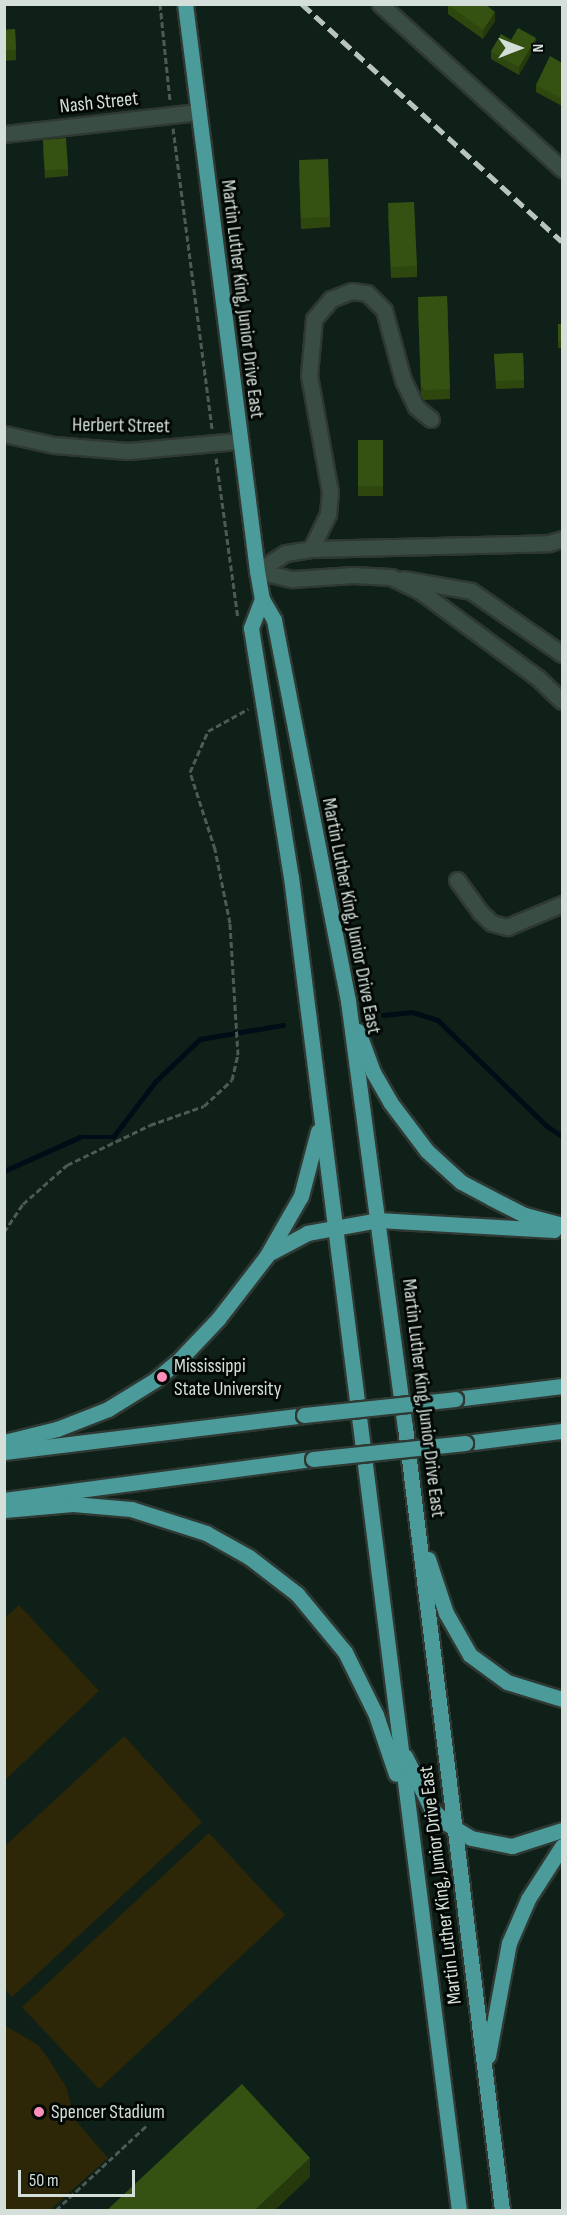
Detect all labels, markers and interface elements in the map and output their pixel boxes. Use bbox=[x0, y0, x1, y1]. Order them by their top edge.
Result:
north arrow bbox=[489, 18, 549, 78]
text: N bbox=[528, 44, 547, 52]
street label: Nash Street bbox=[58, 87, 140, 119]
street label: Martin Luther King, Junior Drive East bbox=[215, 178, 269, 420]
street label: Herbert Street bbox=[72, 413, 170, 439]
street label: Martin Luther King, Junior Drive East bbox=[316, 796, 386, 1036]
street label: Martin Luther King, Junior Drive East bbox=[396, 1277, 450, 1519]
place label: Mississippi State University bbox=[174, 1354, 281, 1401]
marker: Mississippi State University bbox=[155, 1370, 169, 1384]
street label: Martin Luther King, Junior Drive East bbox=[414, 1764, 468, 2006]
place label: Spencer Stadium bbox=[51, 2100, 165, 2124]
marker: Spencer Stadium bbox=[32, 2105, 46, 2119]
scale bar bbox=[21, 2158, 138, 2196]
text: 50 m bbox=[29, 2170, 59, 2191]

